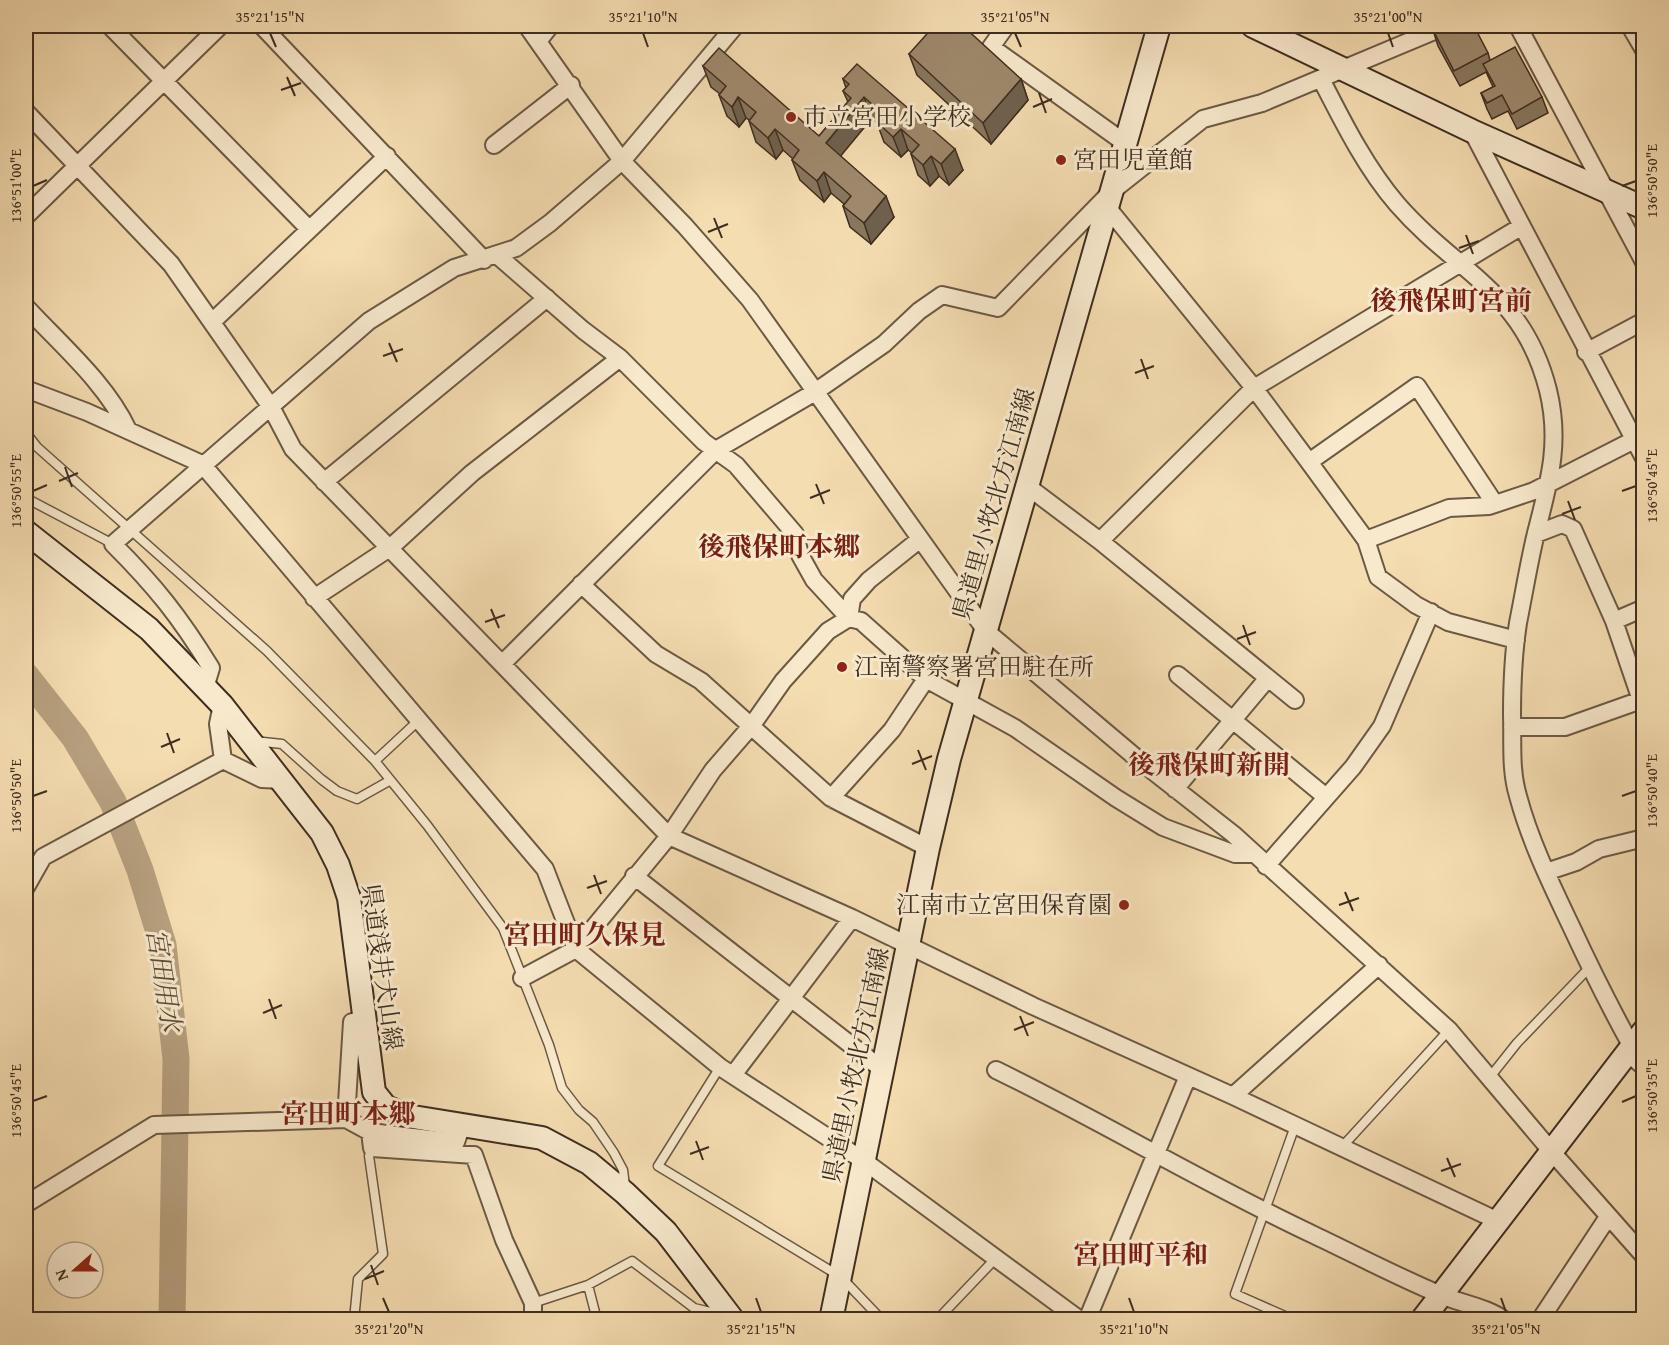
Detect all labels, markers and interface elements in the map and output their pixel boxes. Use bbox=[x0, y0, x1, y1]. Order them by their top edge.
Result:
text: 35°21'15"N bbox=[236, 6, 305, 27]
text: 35°21'10"N bbox=[609, 6, 678, 27]
text: 35°21'05"N bbox=[981, 6, 1050, 27]
text: 35°21'00"N bbox=[1354, 6, 1423, 27]
place label: 市立宮田小学校 bbox=[803, 99, 971, 134]
marker: 市立宮田小学校 bbox=[784, 110, 798, 124]
place label: 宮田児童館 bbox=[1073, 142, 1193, 177]
text: 136°50'50"E bbox=[1641, 144, 1662, 218]
text: 136°51'00"E bbox=[5, 149, 26, 223]
marker: 宮田児童館 bbox=[1054, 153, 1068, 167]
district label: 後飛保町宮前 bbox=[1370, 280, 1532, 320]
street label: 県道里小牧北方江南線 bbox=[944, 384, 1043, 624]
text: 136°50'45"E bbox=[1641, 449, 1662, 523]
text: 136°50'55"E bbox=[5, 454, 26, 528]
district label: 後飛保町本郷 bbox=[698, 526, 860, 566]
place label: 江南警察署宮田駐在所 bbox=[854, 649, 1094, 684]
marker: 江南警察署宮田駐在所 bbox=[835, 660, 849, 674]
district label: 後飛保町新開 bbox=[1128, 744, 1290, 784]
text: 136°50'40"E bbox=[1641, 754, 1662, 828]
text: 136°50'50"E bbox=[5, 759, 26, 833]
street label: 県道浅井犬山線 bbox=[353, 881, 412, 1053]
place label: 江南市立宮田保育園 bbox=[896, 887, 1112, 922]
marker: 江南市立宮田保育園 bbox=[1117, 898, 1131, 912]
district label: 宮田町久保見 bbox=[504, 914, 666, 954]
water label: 宮田用水 bbox=[137, 926, 192, 1037]
street label: 県道里小牧北方江南線 bbox=[813, 944, 898, 1186]
text: 136°50'35"E bbox=[1641, 1059, 1662, 1133]
text: 136°50'45"E bbox=[5, 1064, 26, 1138]
district label: 宮田町本郷 bbox=[281, 1093, 416, 1133]
district label: 宮田町平和 bbox=[1074, 1234, 1209, 1274]
north arrow bbox=[45, 1240, 105, 1300]
text: N bbox=[48, 1266, 74, 1285]
text: 35°21'20"N bbox=[355, 1318, 424, 1339]
text: 35°21'15"N bbox=[727, 1318, 796, 1339]
text: 35°21'10"N bbox=[1100, 1318, 1169, 1339]
text: 35°21'05"N bbox=[1472, 1318, 1541, 1339]

